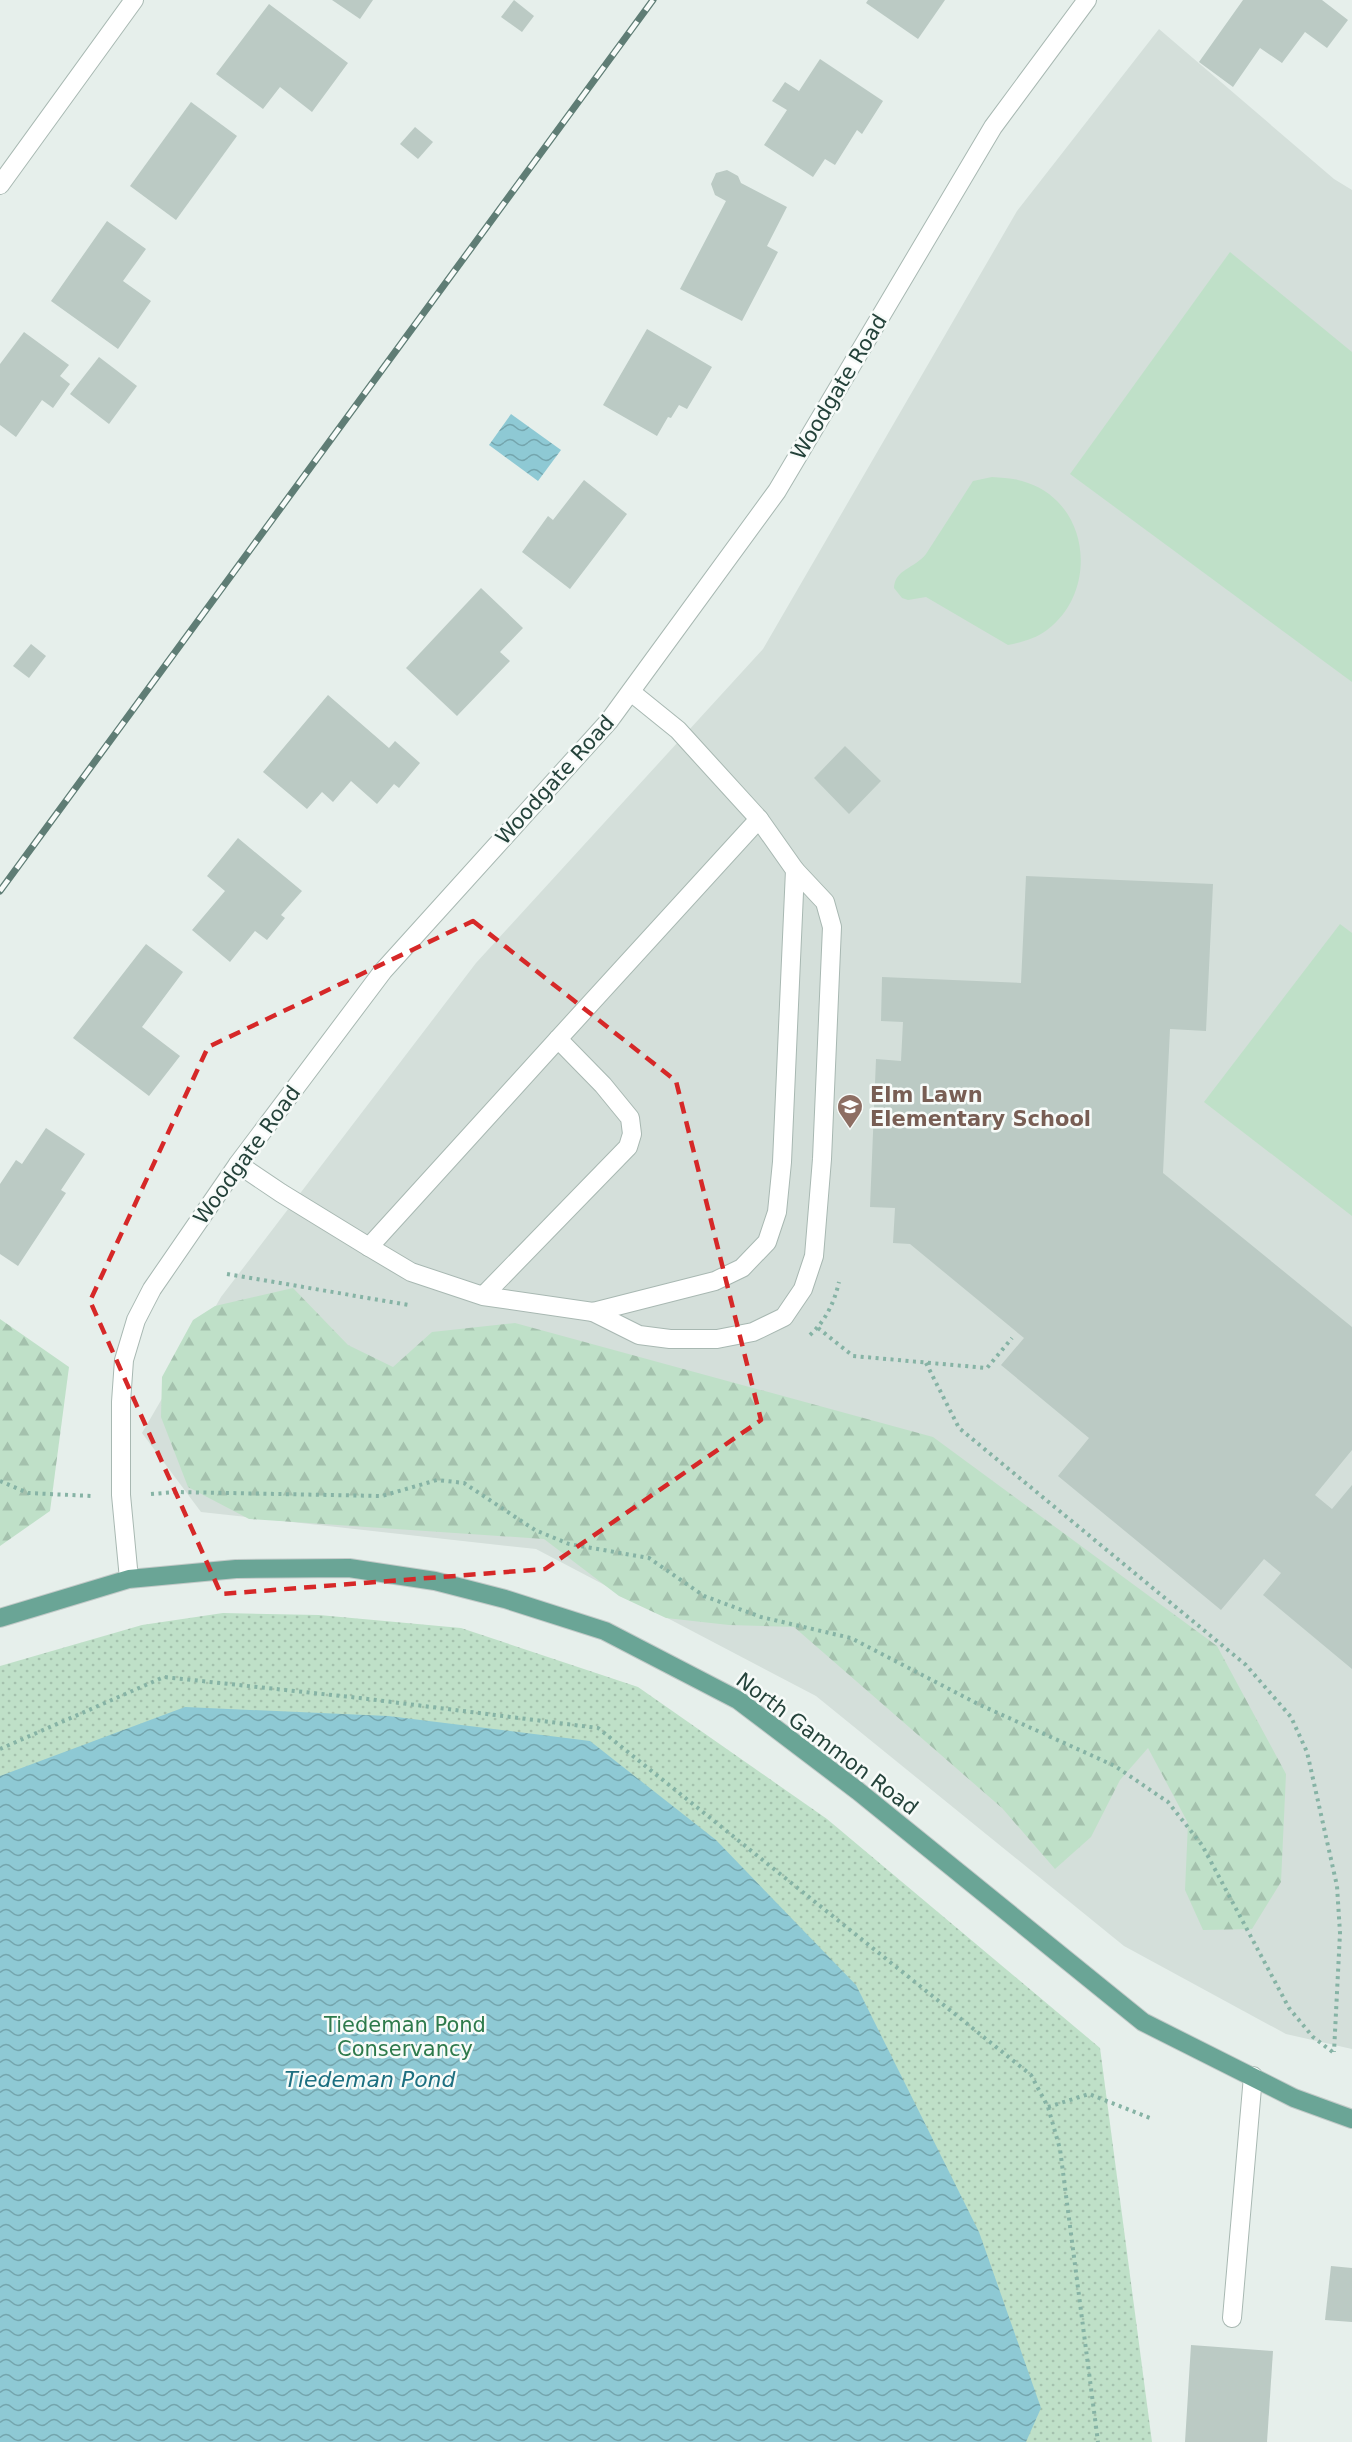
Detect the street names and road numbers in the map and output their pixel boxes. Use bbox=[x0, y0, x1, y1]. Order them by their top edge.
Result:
street label: Woodgate Road bbox=[786, 310, 892, 464]
street label: Woodgate Road bbox=[491, 711, 619, 849]
street label: Woodgate Road bbox=[189, 1081, 305, 1229]
street label: North Gammon Road bbox=[732, 1668, 922, 1820]

